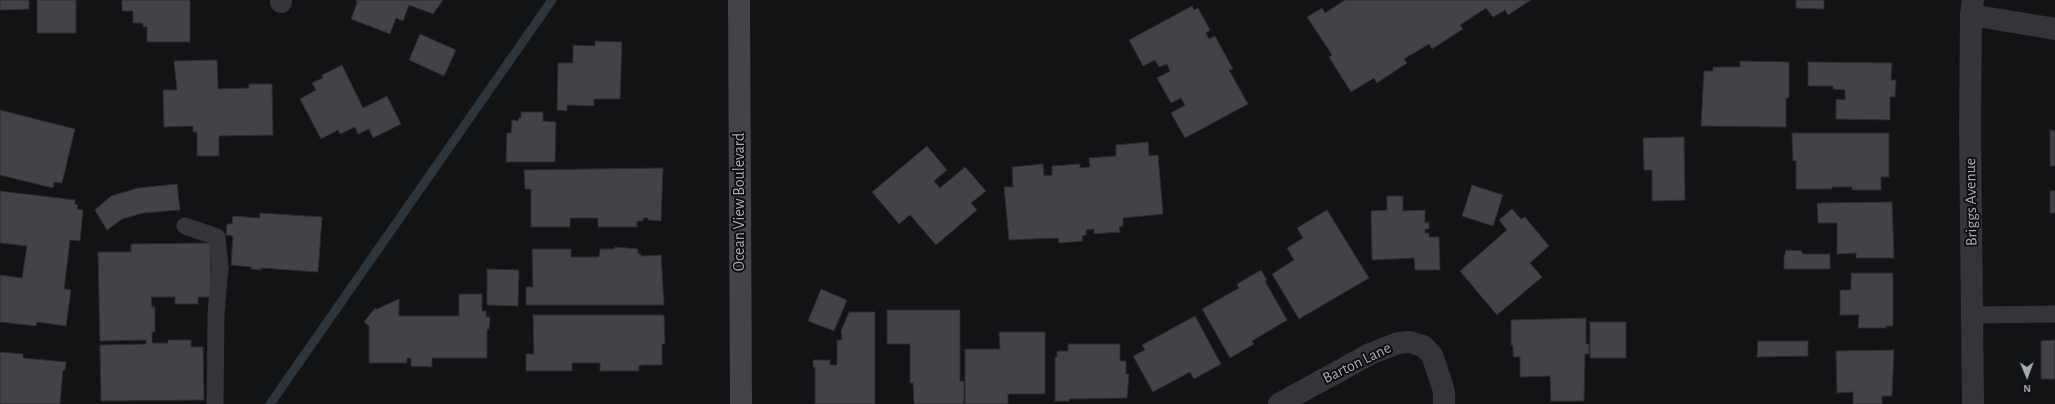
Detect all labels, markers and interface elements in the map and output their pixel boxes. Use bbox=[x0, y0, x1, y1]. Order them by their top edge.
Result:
street label: Ocean View Boulevard bbox=[729, 133, 749, 271]
street label: Briggs Avenue bbox=[1961, 158, 1981, 246]
street label: Barton Lane bbox=[1320, 338, 1394, 388]
north arrow bbox=[2007, 356, 2047, 396]
text: N bbox=[2023, 383, 2031, 394]

